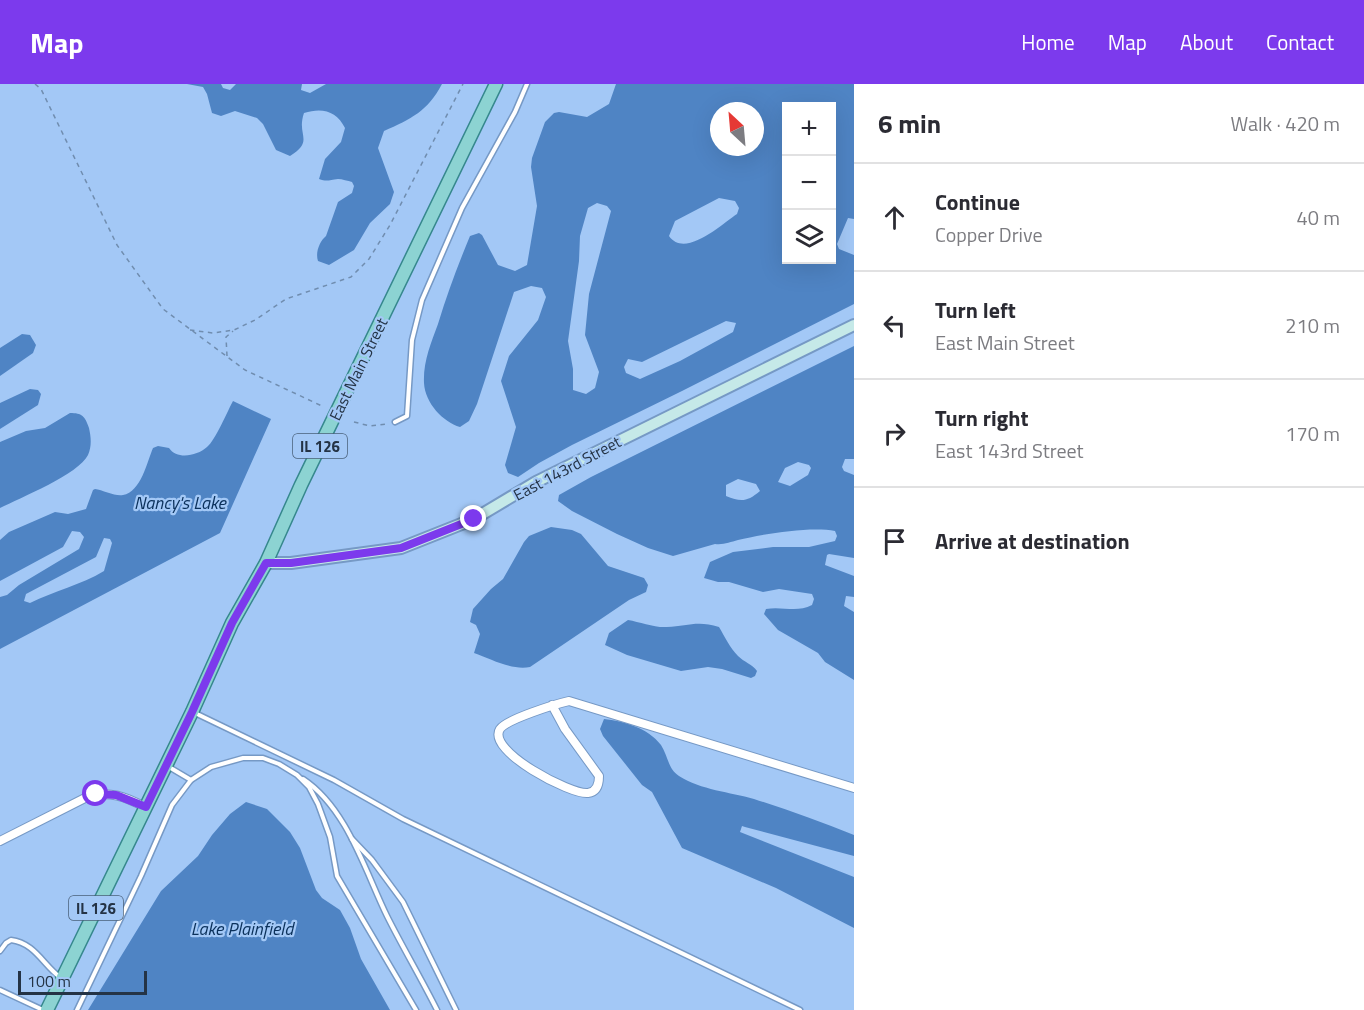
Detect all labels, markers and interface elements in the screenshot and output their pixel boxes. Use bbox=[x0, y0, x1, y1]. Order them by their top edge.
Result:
text: Map bbox=[30, 21, 84, 64]
text: Home bbox=[1021, 26, 1075, 58]
text: Map bbox=[1108, 26, 1147, 58]
text: About bbox=[1180, 26, 1233, 58]
text: Contact bbox=[1266, 26, 1334, 58]
north arrow bbox=[710, 102, 764, 156]
map controls bbox=[782, 102, 836, 264]
button: + bbox=[782, 102, 836, 156]
text: 6 min bbox=[878, 104, 941, 143]
text: Walk · 420 m bbox=[1231, 108, 1340, 139]
button: − bbox=[782, 156, 836, 210]
text: Continue bbox=[935, 185, 1020, 219]
icon: ahead bbox=[878, 201, 911, 234]
text: 40 m bbox=[1296, 202, 1340, 233]
button: layers bbox=[782, 210, 836, 264]
text: Copper Drive bbox=[935, 219, 1042, 250]
text: Turn left bbox=[935, 293, 1016, 327]
icon: left bbox=[878, 309, 911, 342]
text: 210 m bbox=[1285, 310, 1340, 341]
street label: East Main Street bbox=[323, 313, 393, 424]
text: East Main Street bbox=[935, 327, 1075, 358]
text: Turn right bbox=[935, 401, 1029, 435]
icon: right bbox=[878, 417, 911, 450]
text: 170 m bbox=[1285, 418, 1340, 449]
street label: East 143rd Street bbox=[509, 429, 625, 507]
road number: IL 126 bbox=[293, 434, 347, 458]
text: East 143rd Street bbox=[935, 435, 1084, 466]
water label: Nancy's Lake bbox=[134, 489, 228, 516]
route end bbox=[460, 505, 486, 531]
text: Arrive at destination bbox=[935, 524, 1130, 558]
icon: arrive bbox=[878, 525, 911, 558]
route start bbox=[82, 780, 108, 806]
road number: IL 126 bbox=[69, 896, 123, 920]
water label: Lake Plainfield bbox=[191, 915, 295, 942]
scale bar bbox=[18, 968, 147, 996]
text: 100 m bbox=[27, 969, 71, 993]

